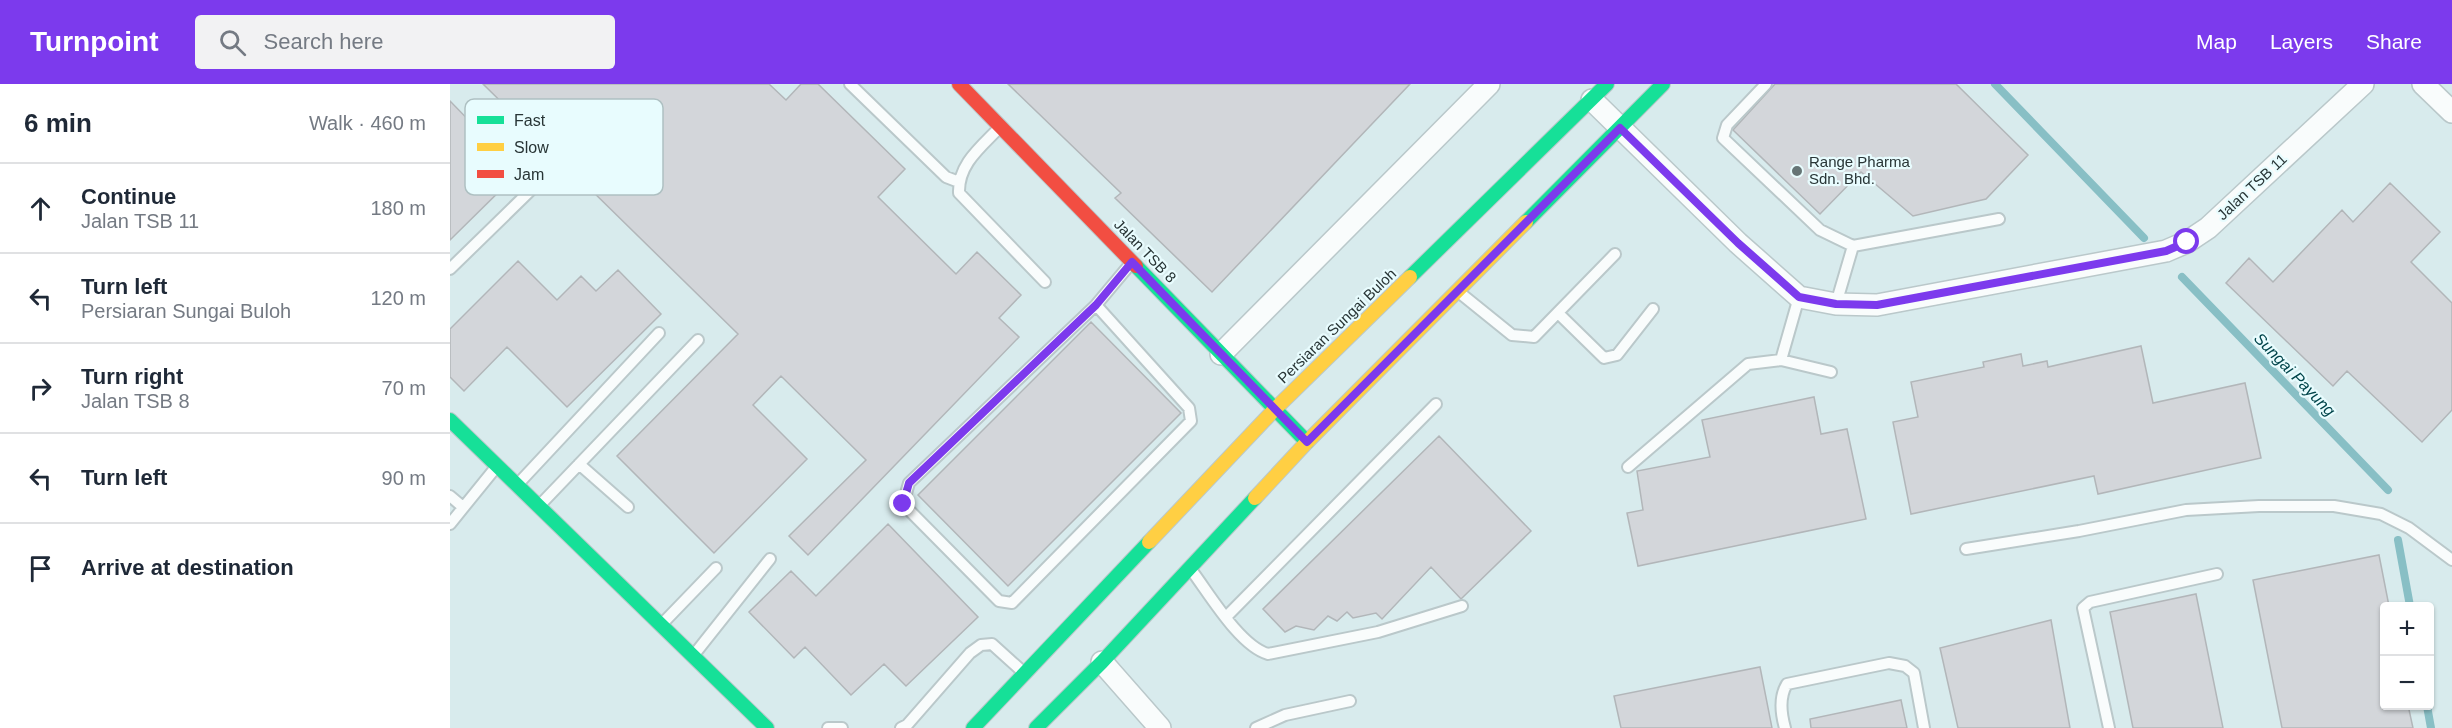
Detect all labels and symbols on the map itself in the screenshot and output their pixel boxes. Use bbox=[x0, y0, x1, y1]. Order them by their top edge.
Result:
legend bbox=[465, 99, 663, 195]
text: Fast bbox=[514, 112, 546, 129]
text: Slow bbox=[514, 139, 549, 156]
street label: Jalan TSB 11 bbox=[2213, 150, 2290, 223]
place label: Range Pharma Sdn. Bhd. bbox=[1809, 153, 1911, 187]
marker: Range Pharma Sdn. Bhd. bbox=[1790, 164, 1804, 178]
text: Jam bbox=[514, 166, 544, 183]
street label: Jalan TSB 8 bbox=[1111, 215, 1180, 286]
route start bbox=[2173, 228, 2199, 254]
street label: Persiaran Sungai Buloh bbox=[1274, 265, 1399, 386]
water label: Sungai Payung bbox=[2251, 329, 2339, 419]
route end bbox=[889, 490, 915, 516]

